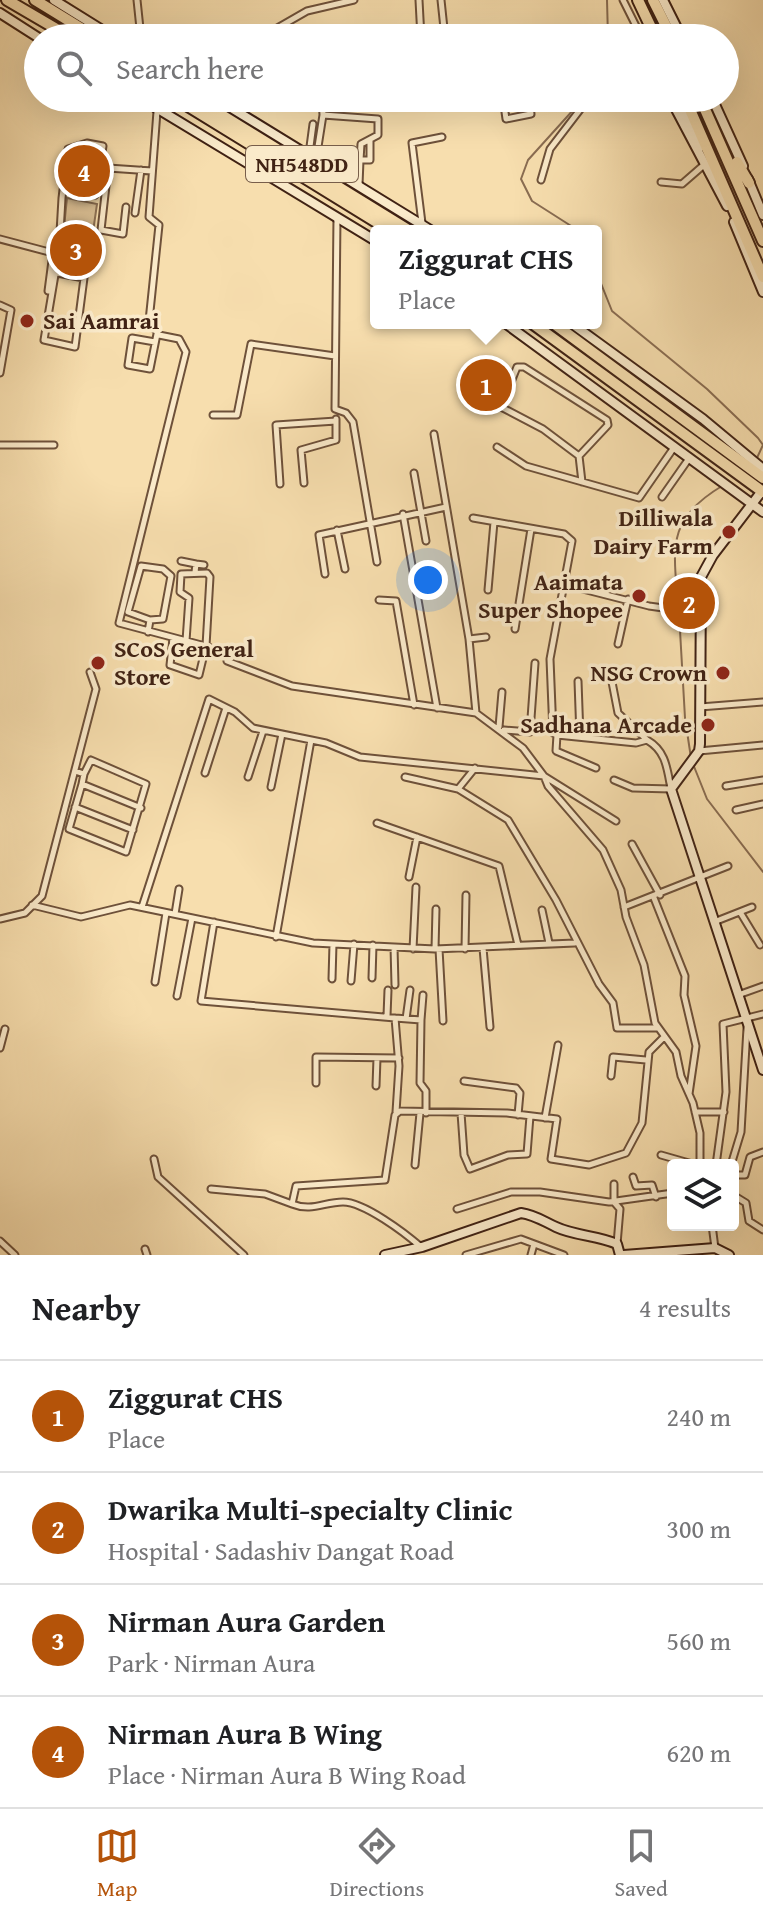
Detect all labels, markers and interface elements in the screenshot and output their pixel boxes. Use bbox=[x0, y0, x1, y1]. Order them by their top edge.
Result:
search box bbox=[24, 24, 739, 112]
icon: search bbox=[52, 46, 96, 90]
text: Search here bbox=[116, 46, 264, 90]
pin: 4 bbox=[58, 141, 110, 201]
road number: NH548DD bbox=[246, 146, 358, 182]
pin: 3 bbox=[50, 220, 102, 280]
popup bbox=[370, 225, 602, 329]
text: Ziggurat CHS bbox=[398, 236, 574, 280]
text: Place bbox=[398, 280, 456, 319]
place label: Sai Aamrai bbox=[43, 303, 159, 338]
marker: Sai Aamrai bbox=[18, 312, 36, 330]
pin: 1 bbox=[460, 355, 512, 415]
place label: Dilliwala Dairy Farm bbox=[594, 500, 714, 563]
marker: Dilliwala Dairy Farm bbox=[720, 523, 738, 541]
your location bbox=[408, 560, 448, 600]
place label: Aaimata Super Shopee bbox=[478, 564, 624, 627]
pin: 2 bbox=[663, 573, 715, 633]
marker: Aaimata Super Shopee bbox=[630, 587, 648, 605]
place label: SCoS General Store bbox=[114, 631, 254, 694]
marker: SCoS General Store bbox=[89, 654, 107, 672]
place label: NSG Crown bbox=[590, 655, 707, 690]
marker: NSG Crown bbox=[714, 664, 732, 682]
place label: Sadhana Arcade bbox=[520, 707, 692, 742]
marker: Sadhana Arcade bbox=[699, 716, 717, 734]
map controls bbox=[667, 1159, 739, 1231]
button: layers bbox=[667, 1159, 739, 1231]
text: Nearby bbox=[32, 1283, 141, 1332]
text: 4 results bbox=[639, 1288, 731, 1327]
text: Ziggurat CHS bbox=[108, 1375, 283, 1419]
text: 1 bbox=[51, 1397, 65, 1436]
text: 240 m bbox=[666, 1397, 731, 1436]
text: Place bbox=[108, 1419, 165, 1458]
text: Dwarika Multi-specialty Clinic bbox=[108, 1487, 512, 1531]
text: 2 bbox=[51, 1509, 65, 1548]
text: 300 m bbox=[666, 1509, 731, 1548]
text: Hospital · Sadashiv Dangat Road bbox=[108, 1531, 454, 1570]
text: Nirman Aura Garden bbox=[108, 1599, 385, 1643]
text: 3 bbox=[51, 1621, 65, 1660]
text: 560 m bbox=[666, 1621, 731, 1660]
text: Park · Nirman Aura bbox=[108, 1643, 315, 1682]
text: Nirman Aura B Wing bbox=[108, 1711, 382, 1755]
text: 4 bbox=[51, 1733, 65, 1772]
text: 620 m bbox=[666, 1733, 731, 1772]
text: Place · Nirman Aura B Wing Road bbox=[108, 1755, 466, 1794]
tab: Map bbox=[95, 1824, 139, 1904]
tab: Directions bbox=[330, 1824, 424, 1904]
tab: Saved bbox=[615, 1824, 668, 1904]

